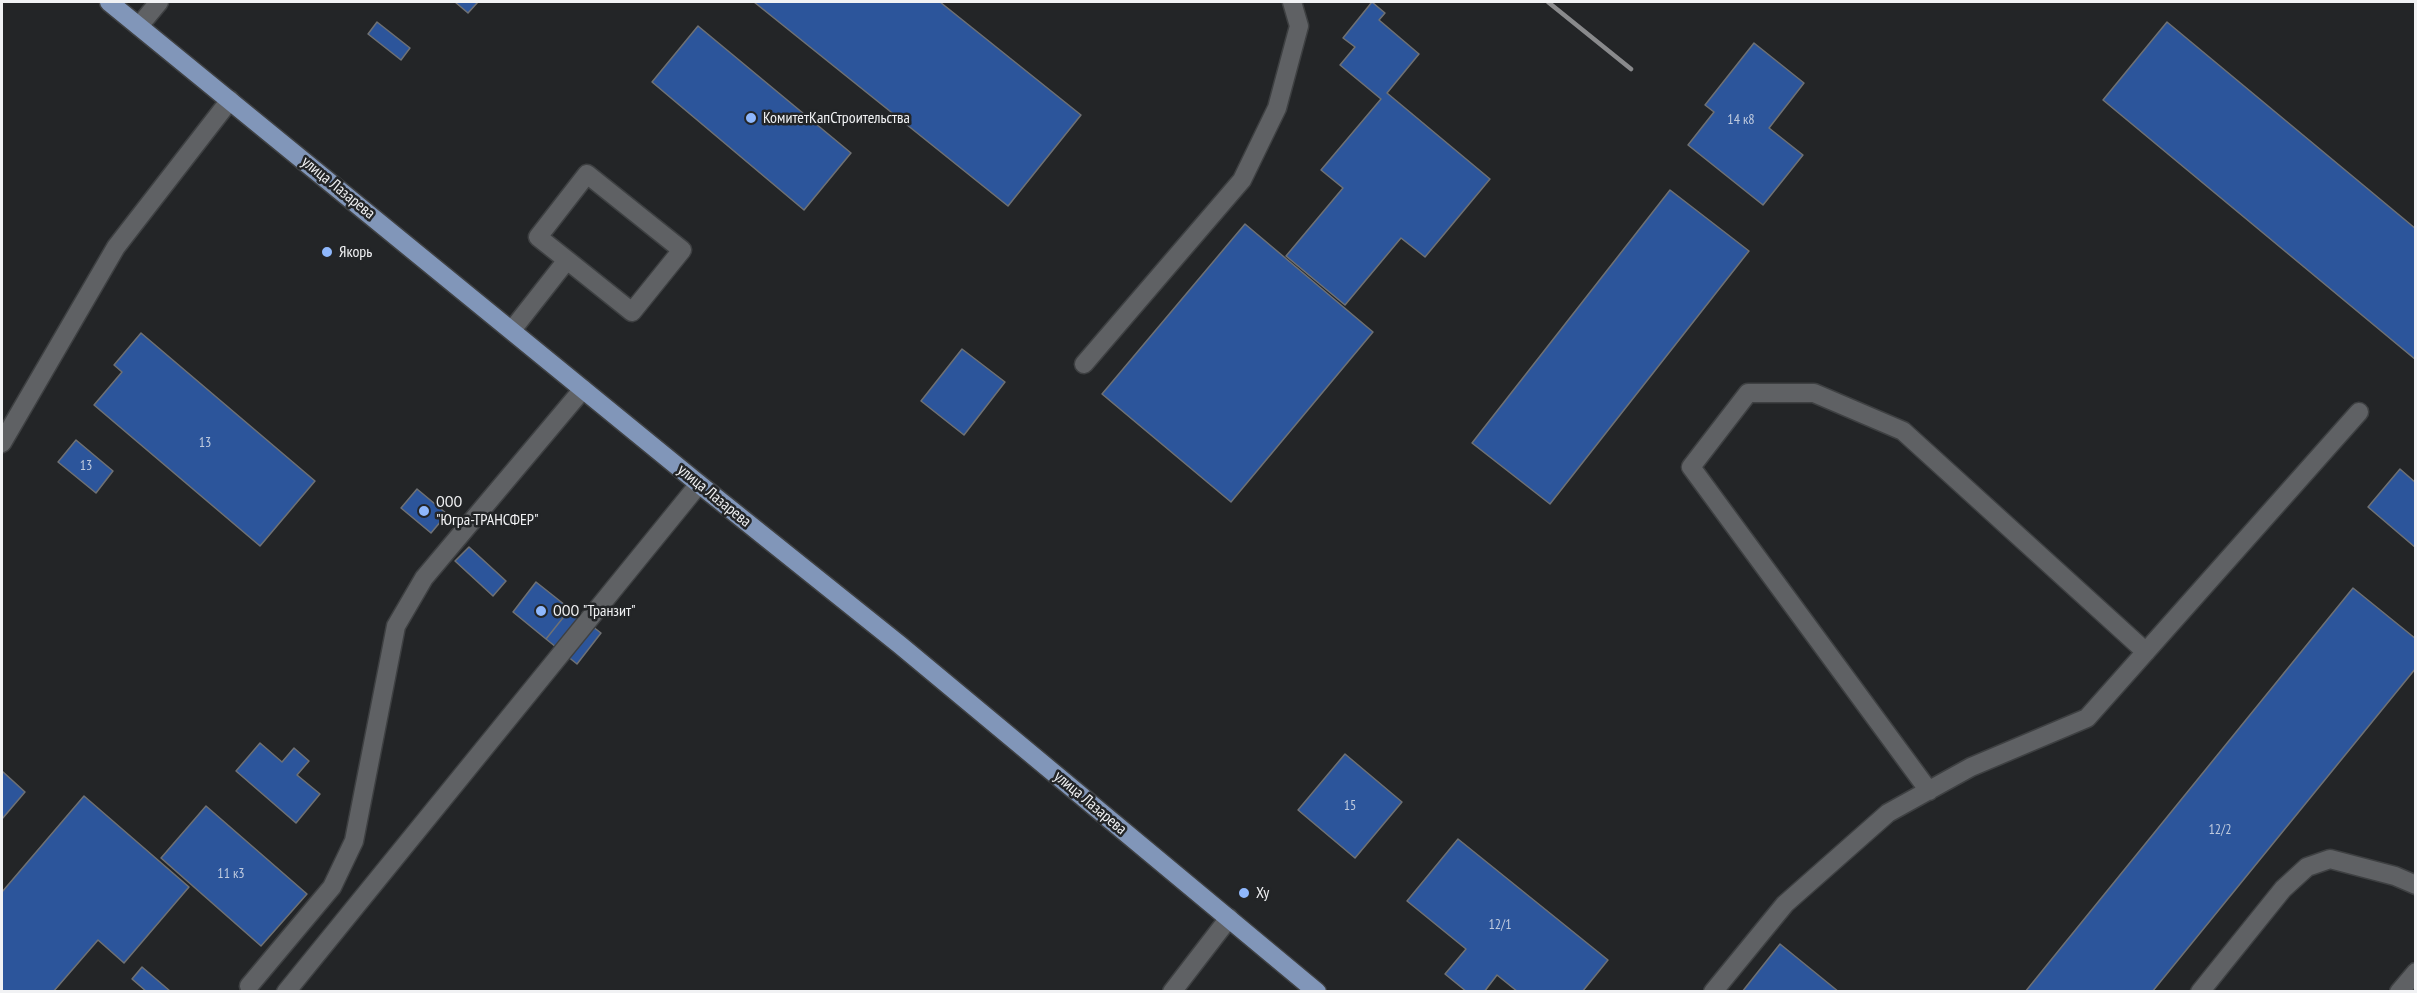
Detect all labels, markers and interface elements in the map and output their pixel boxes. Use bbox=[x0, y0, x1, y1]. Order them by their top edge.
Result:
place label: КомитетКапСтроительства bbox=[763, 108, 910, 128]
marker: КомитетКапСтроительства bbox=[744, 111, 758, 125]
house number: 14 к8 bbox=[1727, 112, 1755, 128]
street label: улица Лазарева bbox=[297, 153, 379, 223]
place label: Якорь bbox=[339, 242, 372, 262]
marker: Якорь bbox=[320, 245, 334, 259]
house number: 13 bbox=[199, 435, 211, 451]
house number: 13 bbox=[80, 458, 92, 474]
street label: улица Лазарева bbox=[673, 461, 755, 531]
place label: ООО "Югра-ТРАНСФЕР" bbox=[436, 492, 539, 530]
marker: ООО "Югра-ТРАНСФЕР" bbox=[417, 504, 431, 518]
place label: ООО "Транзит" bbox=[553, 601, 636, 621]
marker: ООО "Транзит" bbox=[534, 604, 548, 618]
street label: улица Лазарева bbox=[1050, 767, 1130, 839]
house number: 15 bbox=[1344, 798, 1356, 814]
house number: 12/2 bbox=[2208, 822, 2232, 838]
house number: 11 к3 bbox=[217, 866, 245, 882]
place label: Xy bbox=[1256, 883, 1269, 903]
marker: Xy bbox=[1237, 886, 1251, 900]
house number: 12/1 bbox=[1488, 917, 1512, 933]

